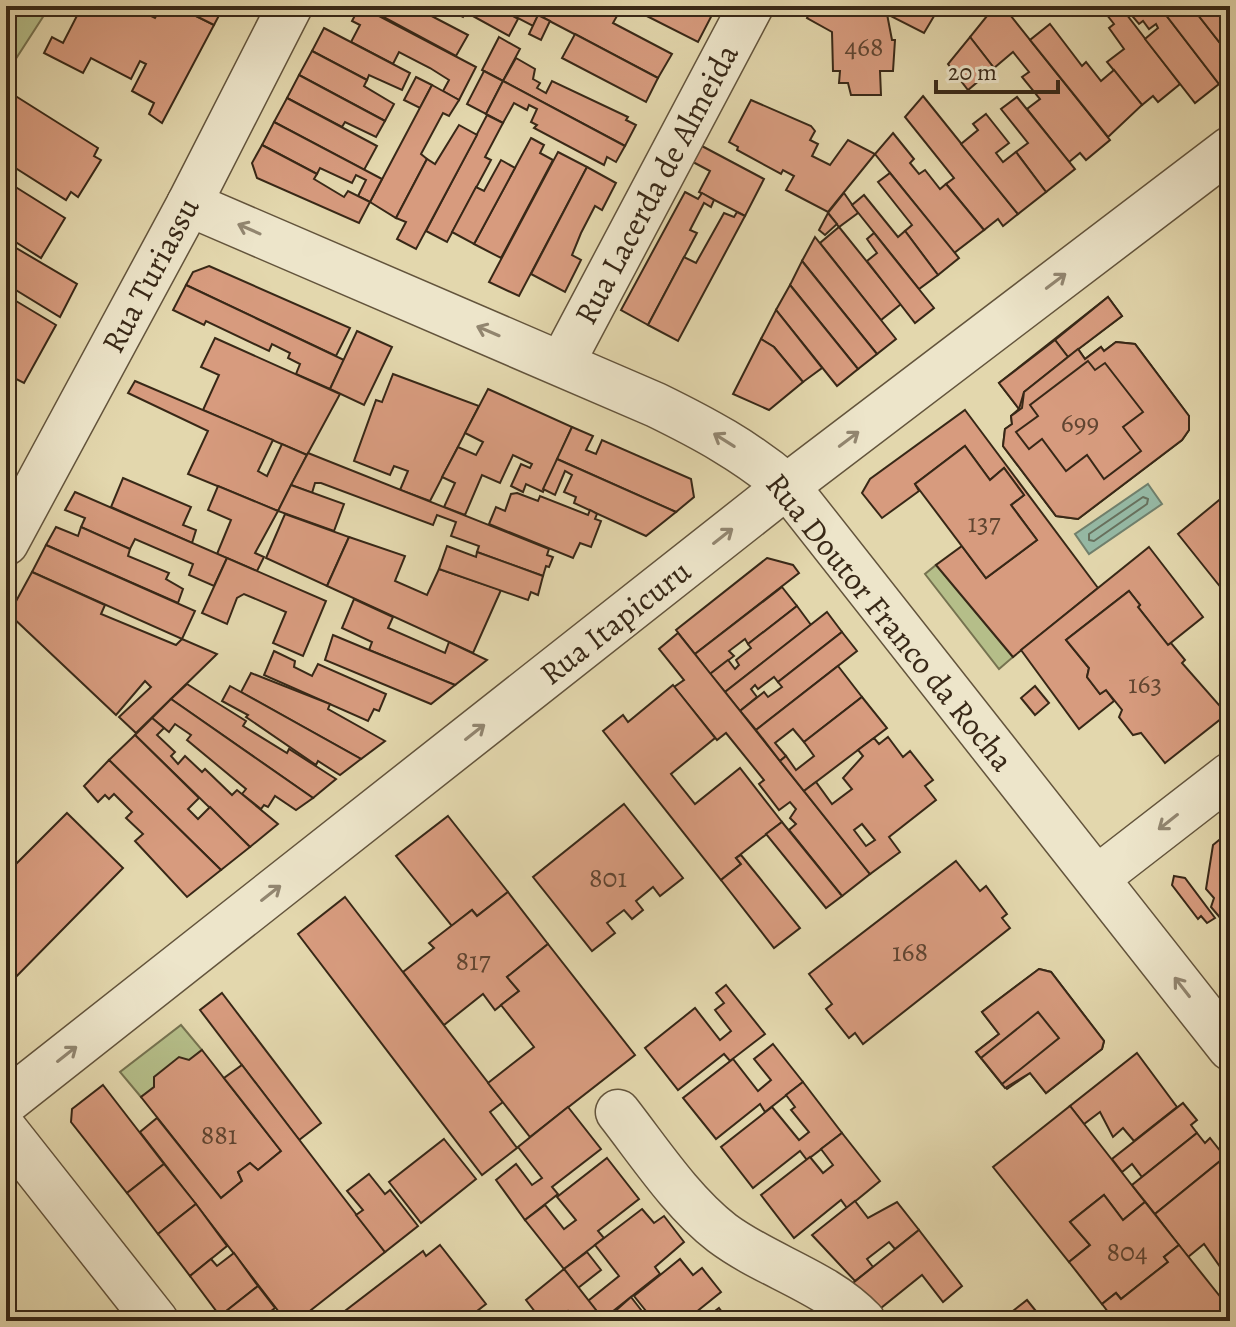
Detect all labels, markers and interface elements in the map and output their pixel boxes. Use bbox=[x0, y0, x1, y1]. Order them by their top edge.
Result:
house number: 468 bbox=[844, 28, 884, 66]
street label: Rua Lacerda de Almeida bbox=[563, 36, 749, 332]
scale bar bbox=[936, 44, 1058, 94]
text: 20 m bbox=[948, 56, 997, 88]
street label: Rua Turiassu bbox=[91, 189, 210, 360]
one-way arrow bbox=[237, 220, 262, 235]
one-way arrow bbox=[1045, 273, 1066, 290]
one-way arrow bbox=[476, 323, 501, 338]
house number: 699 bbox=[1061, 404, 1099, 442]
one-way arrow bbox=[838, 430, 859, 447]
one-way arrow bbox=[713, 431, 736, 447]
street label: Rua Doutor Franco da Rocha bbox=[756, 464, 1024, 780]
house number: 137 bbox=[968, 504, 1001, 542]
one-way arrow bbox=[712, 527, 733, 545]
street label: Rua Itapicuru bbox=[530, 549, 700, 695]
house number: 163 bbox=[1128, 665, 1162, 703]
one-way arrow bbox=[464, 723, 485, 740]
one-way arrow bbox=[1158, 814, 1179, 831]
house number: 801 bbox=[589, 859, 627, 897]
one-way arrow bbox=[260, 884, 281, 901]
house number: 168 bbox=[892, 933, 928, 971]
house number: 817 bbox=[456, 942, 491, 980]
one-way arrow bbox=[1173, 977, 1191, 998]
one-way arrow bbox=[56, 1045, 77, 1063]
house number: 881 bbox=[201, 1116, 237, 1154]
house number: 804 bbox=[1106, 1233, 1148, 1271]

